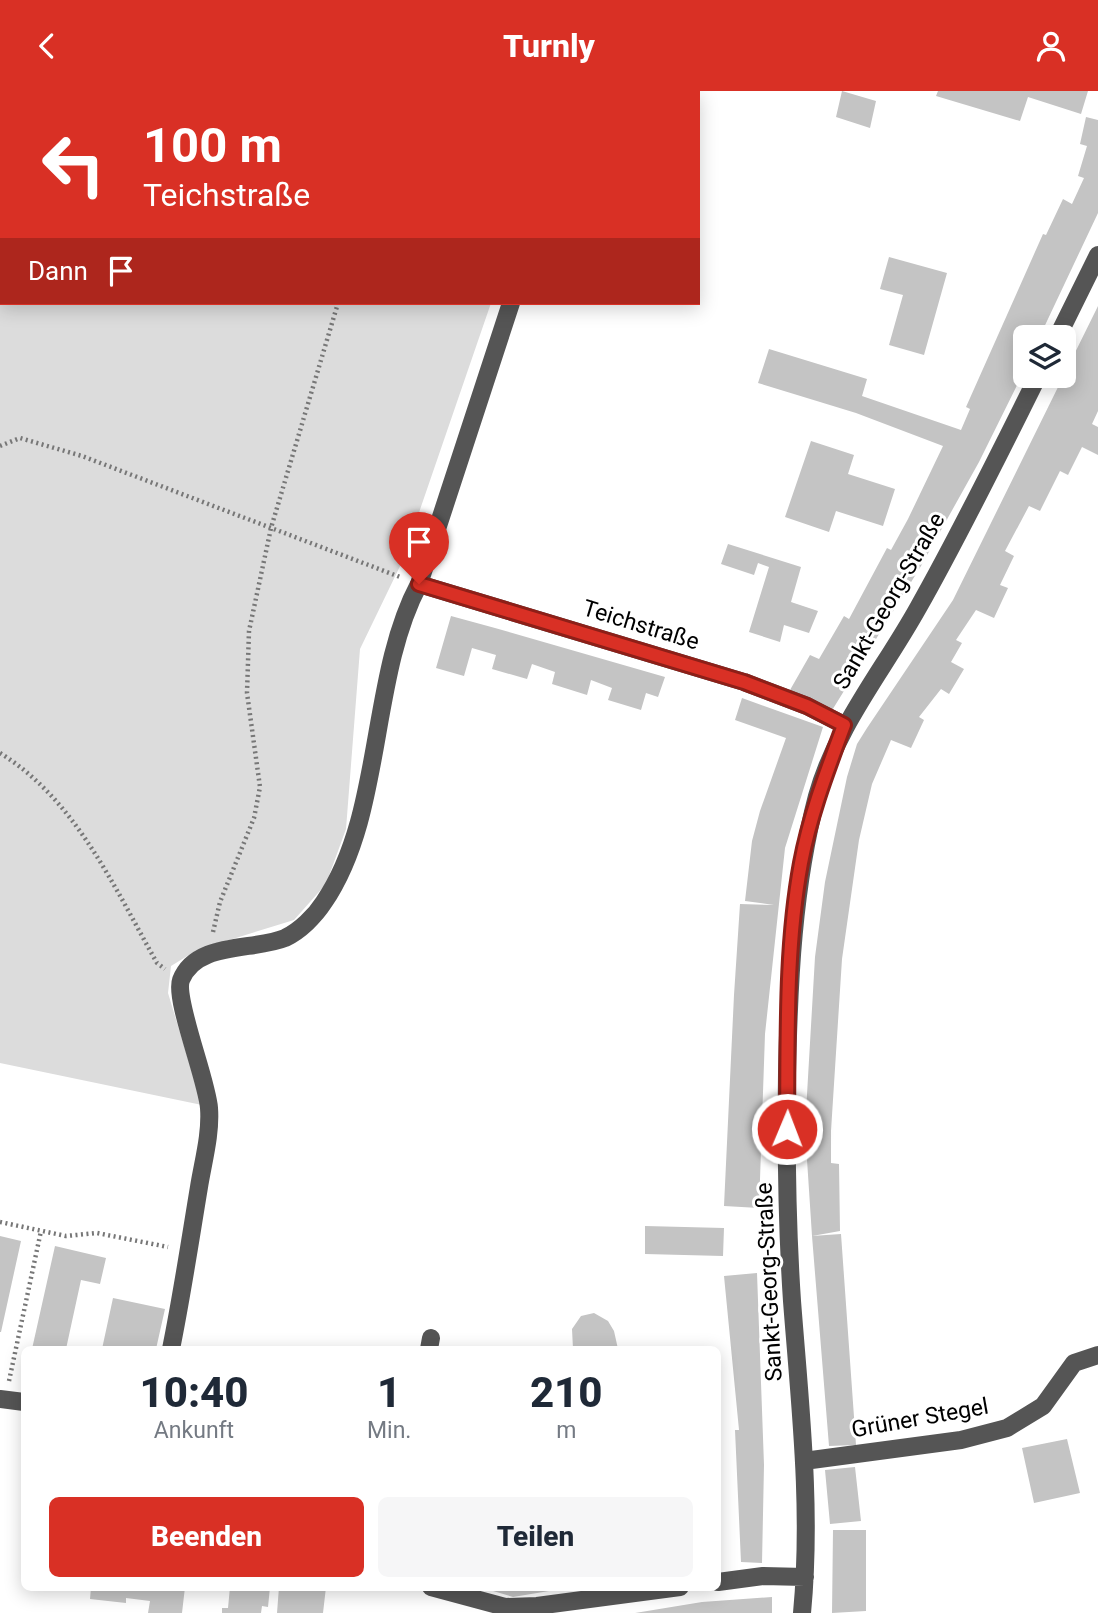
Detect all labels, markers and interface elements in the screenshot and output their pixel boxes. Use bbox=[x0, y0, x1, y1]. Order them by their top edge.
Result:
icon: back bbox=[28, 27, 66, 65]
text: Turnly bbox=[503, 27, 595, 65]
icon: person bbox=[1032, 27, 1070, 65]
text: 100 m bbox=[143, 117, 282, 174]
icon: left bbox=[28, 119, 119, 210]
text: Teichstraße bbox=[143, 176, 310, 214]
icon: arrive bbox=[102, 252, 140, 290]
text: Dann bbox=[28, 256, 88, 286]
map controls bbox=[1013, 325, 1076, 388]
button: layers bbox=[1013, 325, 1076, 388]
street label: Sankt-Georg-Straße bbox=[828, 508, 950, 694]
pin bbox=[389, 512, 449, 584]
icon: arrive bbox=[400, 523, 438, 561]
street label: Teichstraße bbox=[580, 595, 702, 655]
position arrow bbox=[750, 1092, 824, 1166]
street label: Sankt-Georg-Straße bbox=[750, 1182, 788, 1382]
text: 10:40 bbox=[139, 1368, 249, 1417]
text: 1 bbox=[377, 1368, 401, 1417]
text: 210 bbox=[530, 1368, 603, 1417]
street label: Grüner Stegel bbox=[849, 1393, 991, 1443]
text: Ankunft bbox=[154, 1417, 234, 1444]
text: Min. bbox=[367, 1417, 411, 1444]
text: m bbox=[556, 1417, 576, 1444]
button: Beenden bbox=[49, 1497, 364, 1577]
button: Teilen bbox=[378, 1497, 693, 1577]

